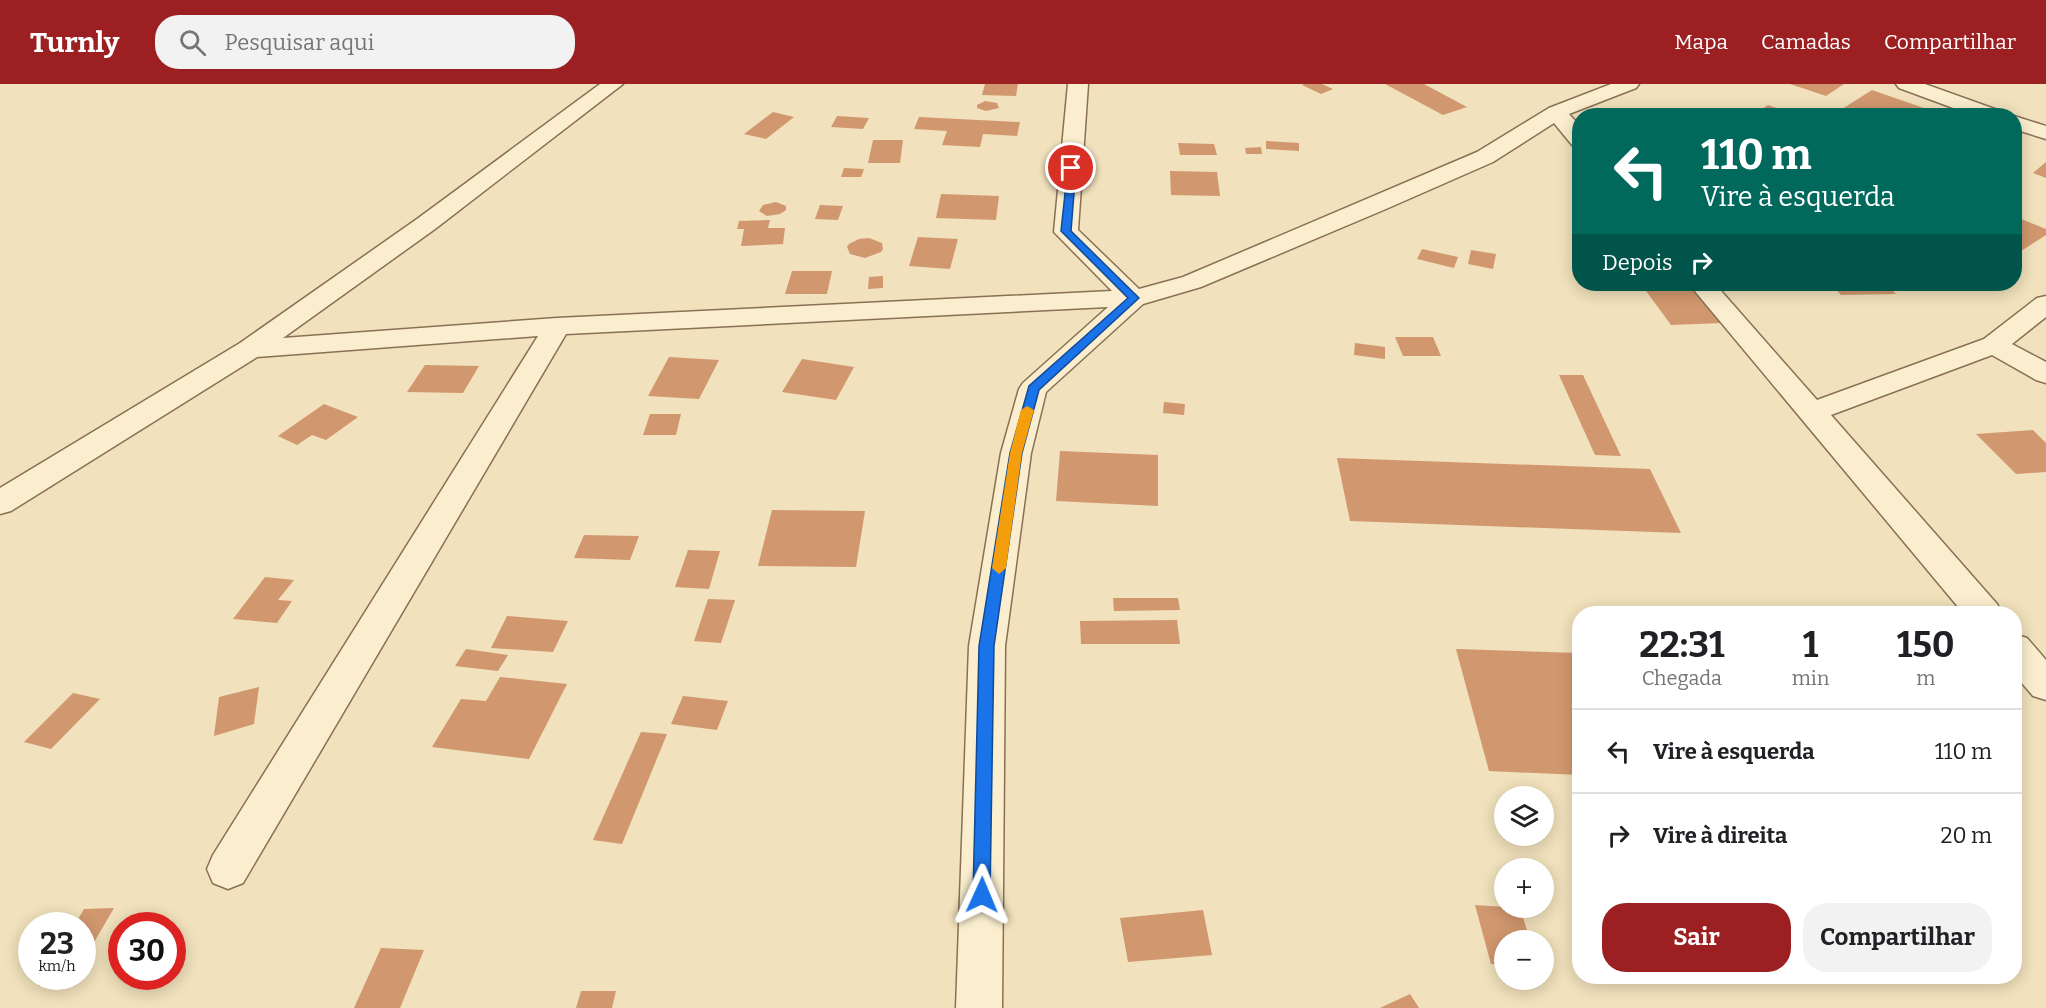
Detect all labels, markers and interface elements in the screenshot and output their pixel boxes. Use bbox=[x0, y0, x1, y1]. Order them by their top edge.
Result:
search box bbox=[155, 15, 575, 69]
text: Turnly bbox=[30, 26, 119, 59]
icon: search bbox=[176, 26, 209, 59]
text: Pesquisar aqui bbox=[224, 29, 374, 56]
text: Mapa bbox=[1674, 29, 1728, 55]
text: Camadas bbox=[1761, 29, 1851, 55]
text: Compartilhar bbox=[1884, 29, 2016, 55]
text: 110 m bbox=[1701, 130, 1812, 180]
icon: left bbox=[1602, 132, 1680, 210]
pin bbox=[1045, 142, 1096, 193]
icon: arrive bbox=[1054, 151, 1087, 184]
text: Vire à esquerda bbox=[1701, 181, 1895, 213]
icon: right bbox=[1685, 246, 1718, 279]
text: Depois bbox=[1602, 249, 1673, 276]
text: 22:31 bbox=[1639, 623, 1724, 667]
text: 1 bbox=[1803, 623, 1818, 667]
text: 150 bbox=[1897, 623, 1955, 667]
text: Chegada bbox=[1642, 666, 1722, 690]
text: min bbox=[1792, 666, 1829, 690]
text: m bbox=[1916, 666, 1935, 690]
icon: left bbox=[1602, 735, 1635, 768]
text: Vire à esquerda bbox=[1653, 738, 1814, 765]
text: 110 m bbox=[1935, 738, 1992, 765]
map controls bbox=[1494, 786, 1554, 990]
button: layers bbox=[1494, 786, 1554, 846]
icon: right bbox=[1602, 819, 1635, 852]
text: Vire à direita bbox=[1653, 822, 1787, 849]
text: 20 m bbox=[1941, 822, 1992, 849]
button: + bbox=[1494, 858, 1554, 918]
position arrow bbox=[950, 863, 1014, 927]
button: Sair bbox=[1602, 903, 1791, 972]
button: Compartilhar bbox=[1803, 903, 1992, 972]
speed limit sign: 30 bbox=[108, 912, 186, 990]
text: 23 bbox=[40, 926, 74, 962]
button: − bbox=[1494, 930, 1554, 990]
text: km/h bbox=[38, 957, 76, 975]

